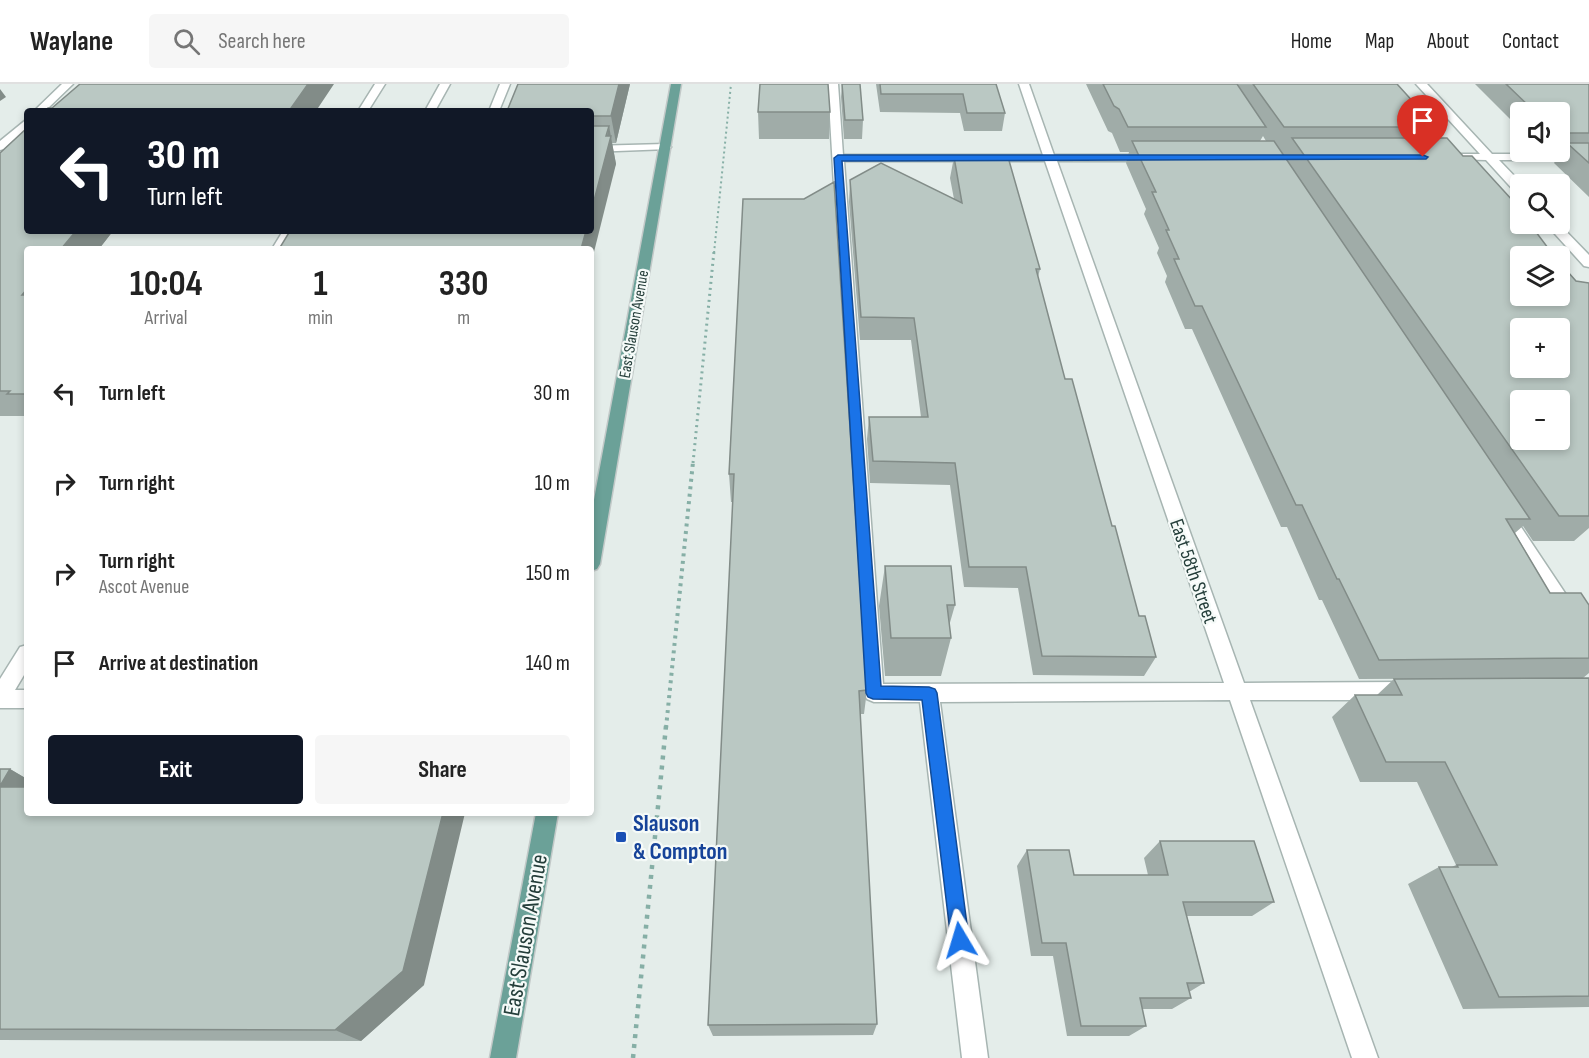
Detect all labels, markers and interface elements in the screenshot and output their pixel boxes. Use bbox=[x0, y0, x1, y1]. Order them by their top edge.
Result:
search box bbox=[149, 14, 569, 68]
text: Waylane bbox=[30, 25, 113, 58]
icon: search bbox=[170, 25, 203, 58]
text: Search here bbox=[218, 28, 306, 55]
text: Home bbox=[1291, 29, 1332, 54]
text: Map bbox=[1365, 29, 1394, 54]
text: About bbox=[1427, 29, 1469, 54]
text: Contact bbox=[1502, 29, 1559, 54]
pin bbox=[1397, 95, 1448, 157]
map controls bbox=[1510, 102, 1570, 450]
button: sound bbox=[1510, 102, 1570, 162]
icon: arrive bbox=[1406, 104, 1439, 137]
text: 30 m bbox=[147, 130, 220, 181]
icon: left bbox=[48, 132, 126, 210]
button: search bbox=[1510, 174, 1570, 234]
text: Turn left bbox=[147, 181, 223, 213]
button: layers bbox=[1510, 246, 1570, 306]
text: 10:04 bbox=[130, 263, 202, 306]
text: 1 bbox=[314, 263, 328, 306]
text: 330 bbox=[439, 263, 488, 306]
street label: East Slauson Avenue bbox=[616, 269, 653, 380]
text: Arrival bbox=[145, 306, 188, 330]
text: min bbox=[308, 306, 333, 330]
text: m bbox=[457, 306, 470, 330]
button: + bbox=[1510, 318, 1570, 378]
icon: left bbox=[48, 377, 81, 410]
text: Turn left bbox=[99, 380, 165, 407]
text: 30 m bbox=[533, 380, 570, 407]
button: − bbox=[1510, 390, 1570, 450]
icon: right bbox=[48, 467, 81, 500]
text: Turn right bbox=[99, 470, 175, 497]
text: 10 m bbox=[535, 470, 570, 497]
street label: East 58th Street bbox=[1164, 516, 1222, 627]
text: Turn right bbox=[99, 548, 175, 575]
icon: right bbox=[48, 557, 81, 590]
text: 150 m bbox=[526, 560, 570, 587]
text: Ascot Avenue bbox=[99, 575, 189, 599]
icon: arrive bbox=[48, 647, 81, 680]
text: Arrive at destination bbox=[99, 650, 258, 677]
text: 140 m bbox=[526, 650, 570, 677]
button: Exit bbox=[48, 735, 303, 804]
button: Share bbox=[315, 735, 570, 804]
place label: Slauson & Compton bbox=[633, 809, 727, 866]
marker: Slauson & Compton bbox=[614, 830, 628, 844]
street label: East Slauson Avenue bbox=[497, 852, 554, 1018]
position arrow bbox=[928, 908, 992, 972]

